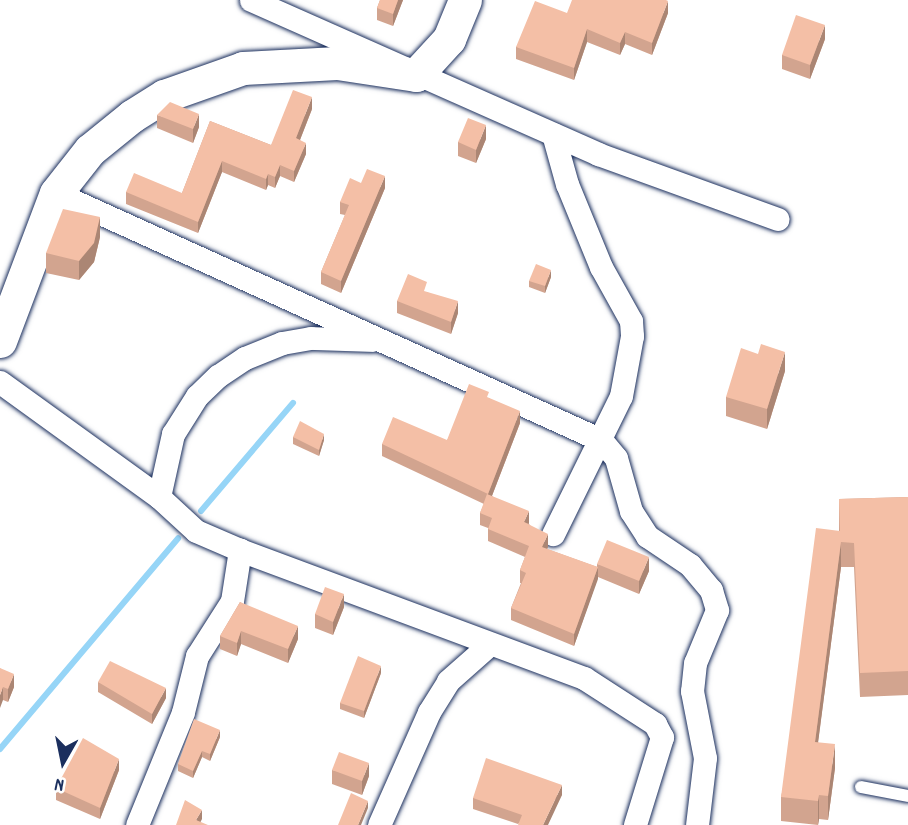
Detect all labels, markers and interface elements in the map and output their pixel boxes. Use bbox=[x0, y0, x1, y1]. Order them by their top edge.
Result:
north arrow bbox=[28, 727, 98, 797]
text: N bbox=[53, 769, 66, 797]

